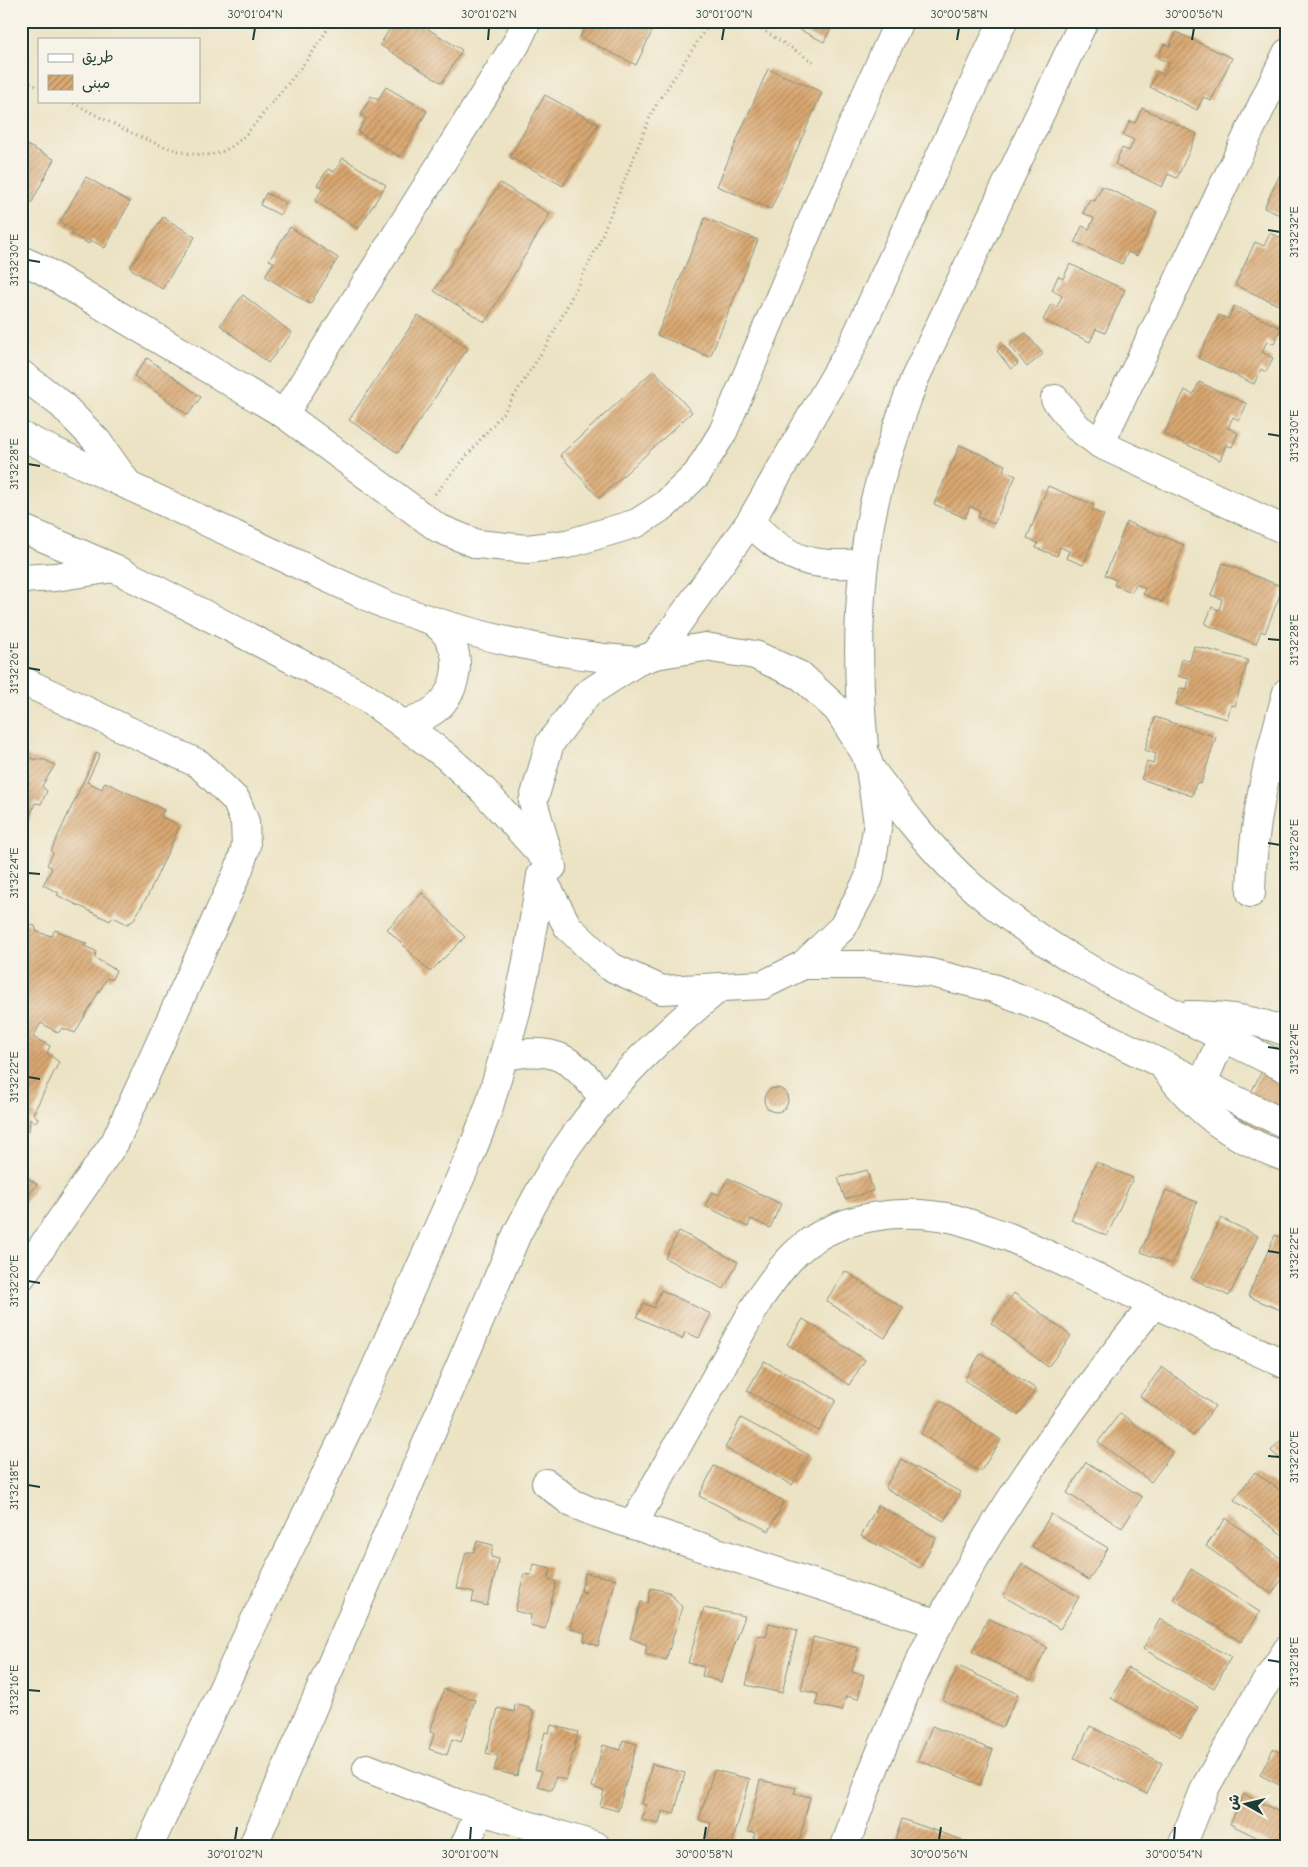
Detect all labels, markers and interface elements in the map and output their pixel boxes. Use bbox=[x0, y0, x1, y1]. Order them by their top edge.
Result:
text: 30°01'04"N bbox=[227, 7, 283, 21]
text: 30°01'02"N bbox=[461, 7, 517, 21]
text: 30°01'00"N bbox=[696, 7, 752, 21]
text: 30°00'58"N bbox=[930, 7, 988, 21]
text: 30°00'56"N bbox=[1165, 7, 1223, 21]
legend bbox=[38, 38, 200, 102]
text: طريق bbox=[82, 48, 114, 66]
text: مبنى bbox=[82, 74, 110, 93]
text: 31°32'32"E bbox=[1287, 206, 1301, 258]
text: 31°32'30"E bbox=[7, 234, 21, 286]
text: 31°32'30"E bbox=[1287, 410, 1301, 462]
text: 31°32'28"E bbox=[7, 438, 21, 490]
text: 31°32'28"E bbox=[1287, 614, 1301, 666]
text: 31°32'26"E bbox=[7, 642, 21, 694]
text: 31°32'26"E bbox=[1287, 819, 1301, 871]
text: 31°32'24"E bbox=[7, 847, 21, 899]
text: 31°32'24"E bbox=[1287, 1023, 1301, 1075]
text: 31°32'22"E bbox=[7, 1051, 21, 1103]
text: 31°32'22"E bbox=[1287, 1227, 1301, 1279]
text: 31°32'20"E bbox=[7, 1255, 21, 1307]
text: 31°32'20"E bbox=[1287, 1431, 1301, 1483]
text: 31°32'18"E bbox=[7, 1460, 21, 1510]
text: 31°32'18"E bbox=[1287, 1637, 1301, 1687]
text: 31°32'16"E bbox=[7, 1665, 21, 1715]
north arrow bbox=[1220, 1780, 1270, 1830]
text: ش bbox=[1224, 1793, 1243, 1811]
text: 30°01'02"N bbox=[207, 1847, 263, 1861]
text: 30°01'00"N bbox=[442, 1847, 498, 1861]
text: 30°00'58"N bbox=[675, 1847, 733, 1861]
text: 30°00'56"N bbox=[910, 1847, 968, 1861]
text: 30°00'54"N bbox=[1146, 1847, 1202, 1861]

